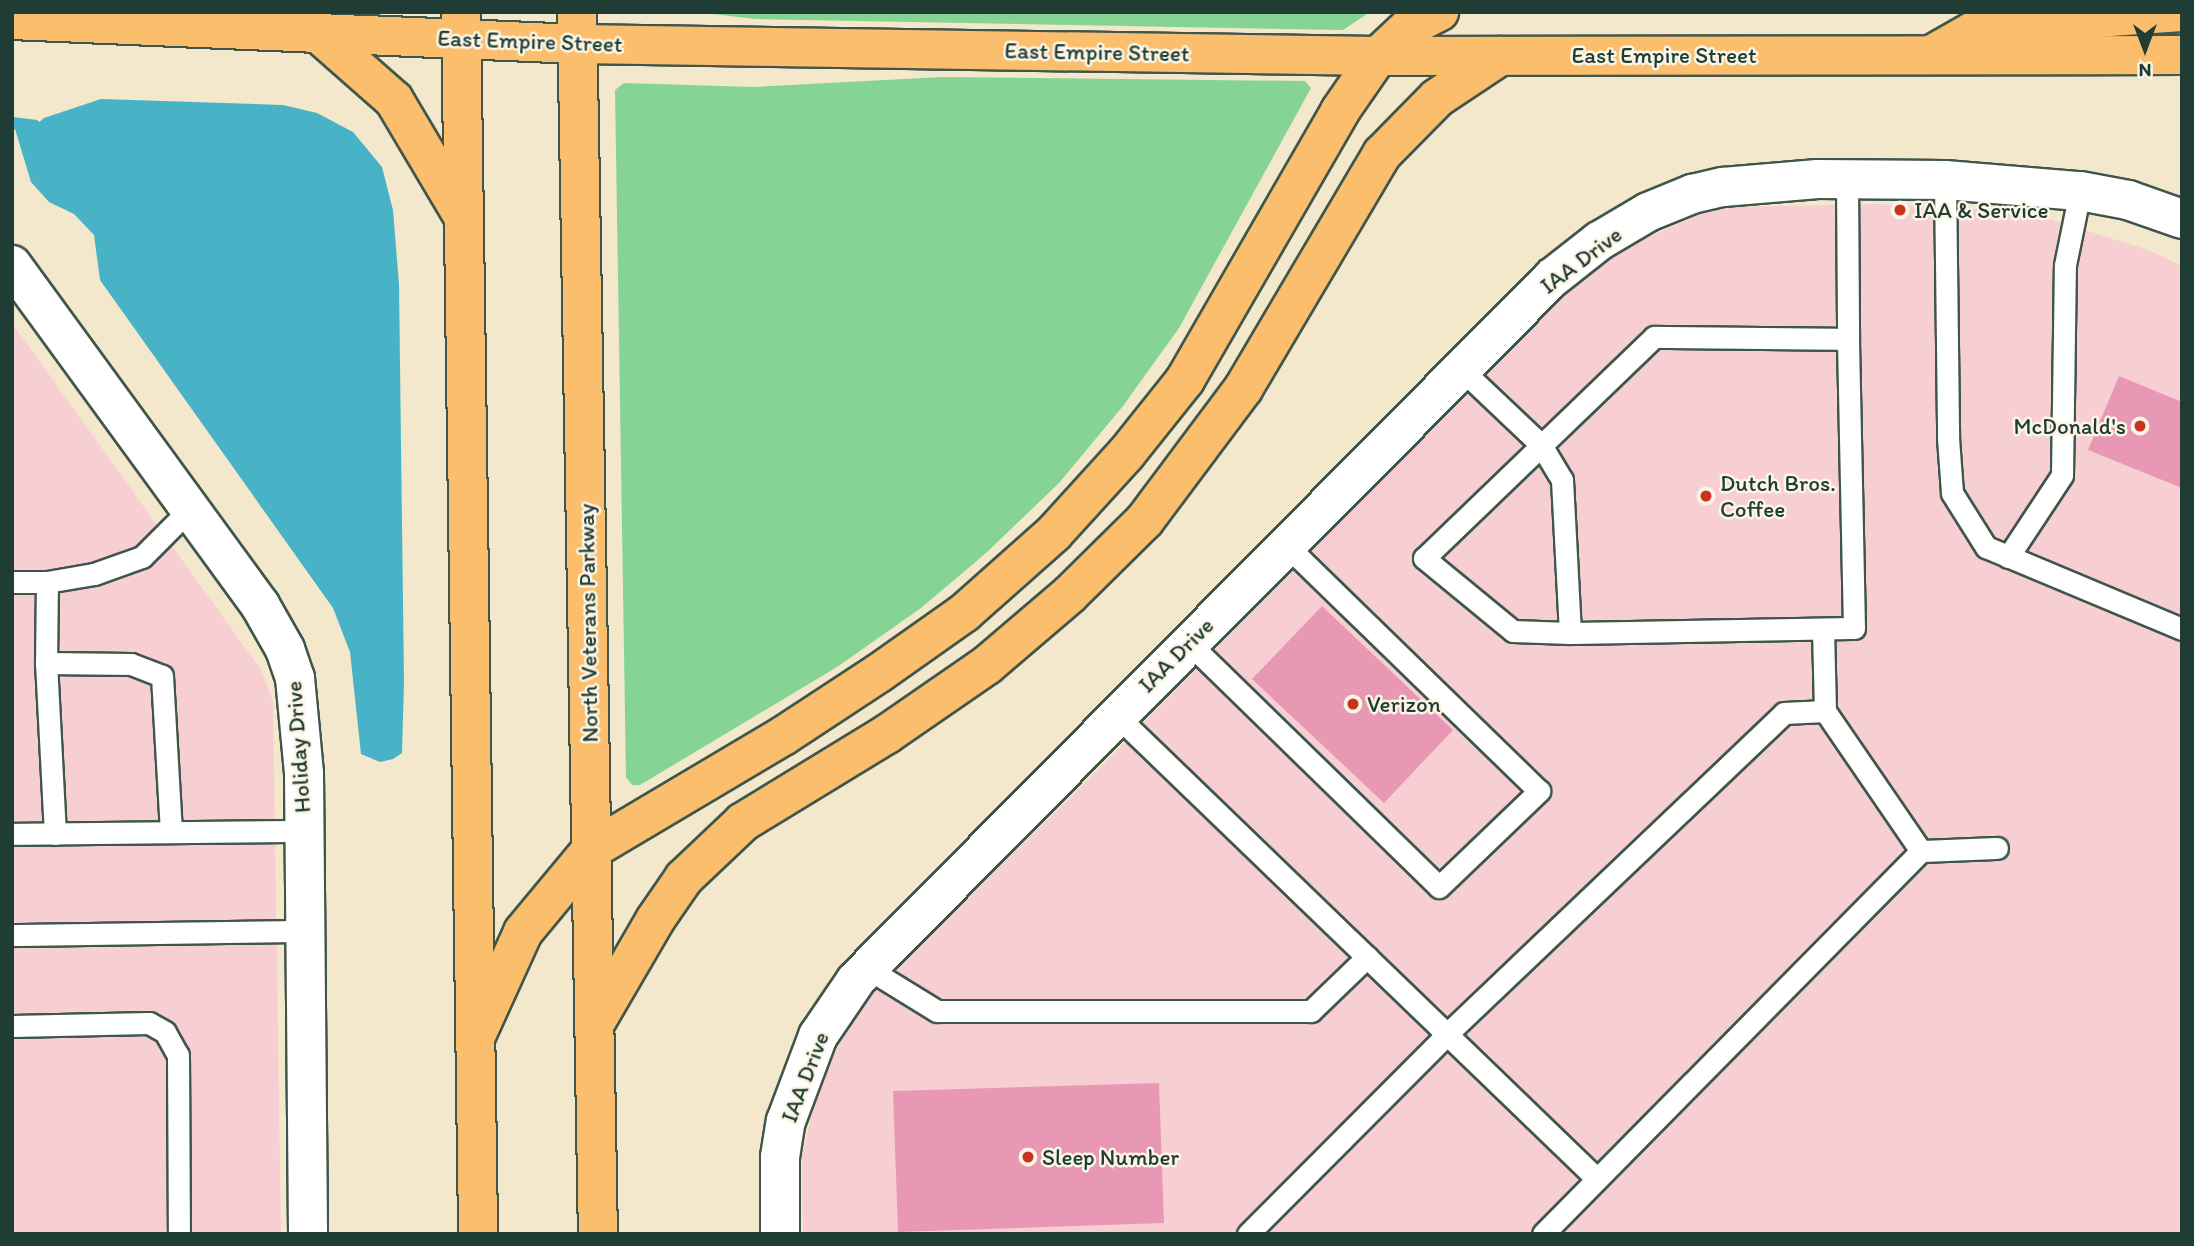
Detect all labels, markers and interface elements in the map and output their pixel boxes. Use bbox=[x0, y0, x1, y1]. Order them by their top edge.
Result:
north arrow bbox=[2110, 14, 2180, 84]
street label: East Empire Street bbox=[438, 24, 622, 58]
street label: East Empire Street bbox=[1005, 37, 1189, 67]
street label: East Empire Street bbox=[1572, 41, 1756, 69]
text: N bbox=[2139, 59, 2151, 82]
place label: IAA & Service bbox=[1914, 196, 2049, 224]
marker: IAA & Service bbox=[1892, 202, 1908, 218]
street label: IAA Drive bbox=[1535, 220, 1627, 300]
place label: McDonald's bbox=[2013, 412, 2126, 440]
marker: McDonald's bbox=[2132, 418, 2148, 434]
place label: Dutch Bros. Coffee bbox=[1720, 469, 1836, 523]
marker: Dutch Bros. Coffee bbox=[1698, 488, 1714, 504]
street label: North Veterans Parkway bbox=[572, 504, 604, 742]
street label: IAA Drive bbox=[1133, 612, 1219, 698]
street label: Holiday Drive bbox=[280, 680, 316, 814]
place label: Verizon bbox=[1367, 690, 1441, 718]
marker: Verizon bbox=[1345, 696, 1361, 712]
street label: IAA Drive bbox=[775, 1028, 835, 1126]
place label: Sleep Number bbox=[1042, 1143, 1179, 1171]
marker: Sleep Number bbox=[1020, 1149, 1036, 1165]

